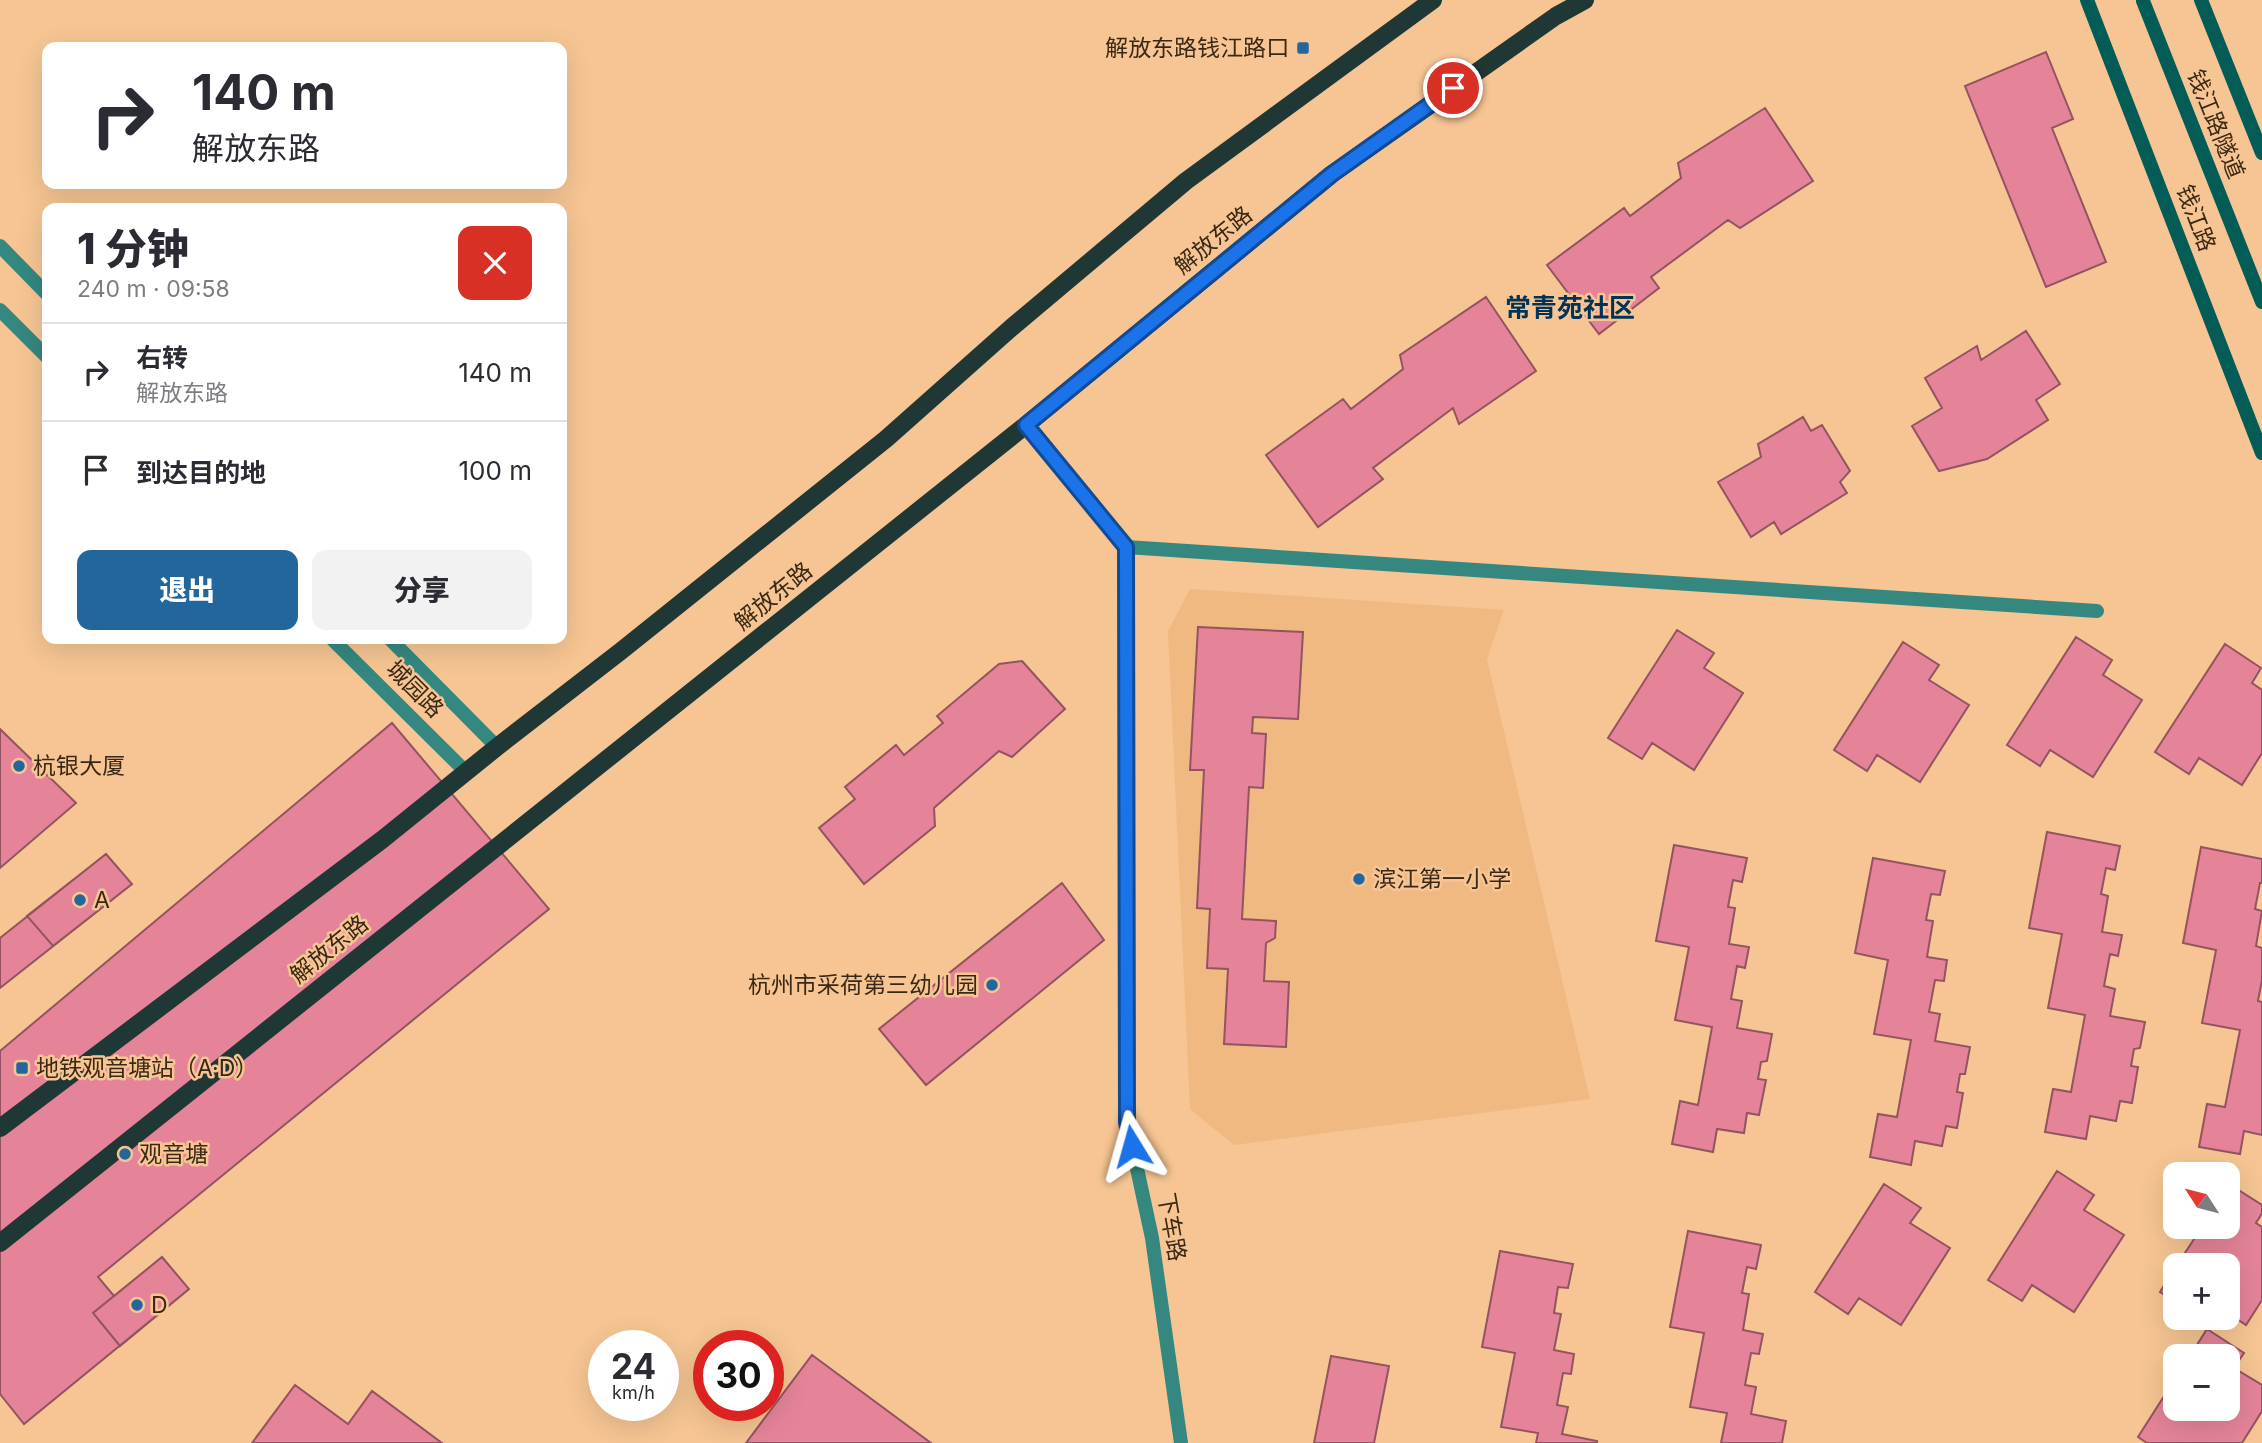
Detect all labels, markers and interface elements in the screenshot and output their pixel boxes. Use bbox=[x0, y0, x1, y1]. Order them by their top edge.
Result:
place label: 解放东路钱江路口 bbox=[1105, 34, 1289, 62]
marker: 解放东路钱江路口 bbox=[1295, 40, 1311, 56]
pin bbox=[1423, 58, 1483, 118]
text: 140 m bbox=[192, 63, 336, 122]
street label: 钱江路隧道 bbox=[2181, 65, 2251, 183]
icon: arrive bbox=[1434, 69, 1472, 107]
icon: right bbox=[77, 70, 168, 161]
text: 解放东路 bbox=[192, 129, 320, 168]
street label: 钱江路 bbox=[2171, 181, 2221, 255]
street label: 解放东路 bbox=[1168, 200, 1258, 280]
text: 1 分钟 bbox=[77, 223, 189, 274]
button: close bbox=[458, 226, 532, 300]
text: 240 m · 09:58 bbox=[77, 275, 230, 303]
district label: 常青苑社区 bbox=[1505, 292, 1635, 323]
text: 右转 bbox=[136, 342, 188, 373]
icon: right bbox=[77, 353, 115, 391]
text: 140 m bbox=[458, 357, 532, 388]
text: 解放东路 bbox=[136, 379, 228, 407]
icon: arrive bbox=[77, 451, 115, 489]
text: 100 m bbox=[459, 455, 532, 486]
text: 到达目的地 bbox=[136, 457, 266, 488]
button: 退出 bbox=[77, 550, 298, 630]
button: 分享 bbox=[312, 550, 532, 630]
street label: 解放东路 bbox=[728, 556, 818, 636]
street label: 城园路 bbox=[381, 655, 449, 723]
place label: 杭银大厦 bbox=[33, 752, 125, 780]
marker: 杭银大厦 bbox=[11, 758, 27, 774]
place label: 滨江第一小学 bbox=[1373, 865, 1511, 893]
marker: 滨江第一小学 bbox=[1351, 871, 1367, 887]
place label: A bbox=[94, 886, 110, 914]
marker: A bbox=[72, 892, 88, 908]
street label: 解放东路 bbox=[284, 909, 374, 989]
place label: 杭州市采荷第三幼儿园 bbox=[748, 971, 978, 999]
marker: 杭州市采荷第三幼儿园 bbox=[984, 977, 1000, 993]
place label: 地铁观音塘站（A·D） bbox=[36, 1054, 258, 1082]
marker: 地铁观音塘站（A·D） bbox=[14, 1060, 30, 1076]
position arrow bbox=[1095, 1109, 1169, 1183]
place label: 观音塘 bbox=[139, 1140, 208, 1168]
marker: 观音塘 bbox=[117, 1146, 133, 1162]
north arrow bbox=[2163, 1162, 2240, 1239]
map controls bbox=[2163, 1162, 2240, 1421]
street label: 下车路 bbox=[1152, 1191, 1192, 1263]
button: + bbox=[2163, 1253, 2240, 1330]
place label: D bbox=[151, 1291, 168, 1319]
marker: D bbox=[129, 1297, 145, 1313]
speed limit sign: 30 bbox=[693, 1330, 784, 1421]
button: − bbox=[2163, 1344, 2240, 1421]
text: 24 bbox=[611, 1345, 656, 1387]
text: km/h bbox=[612, 1382, 655, 1403]

